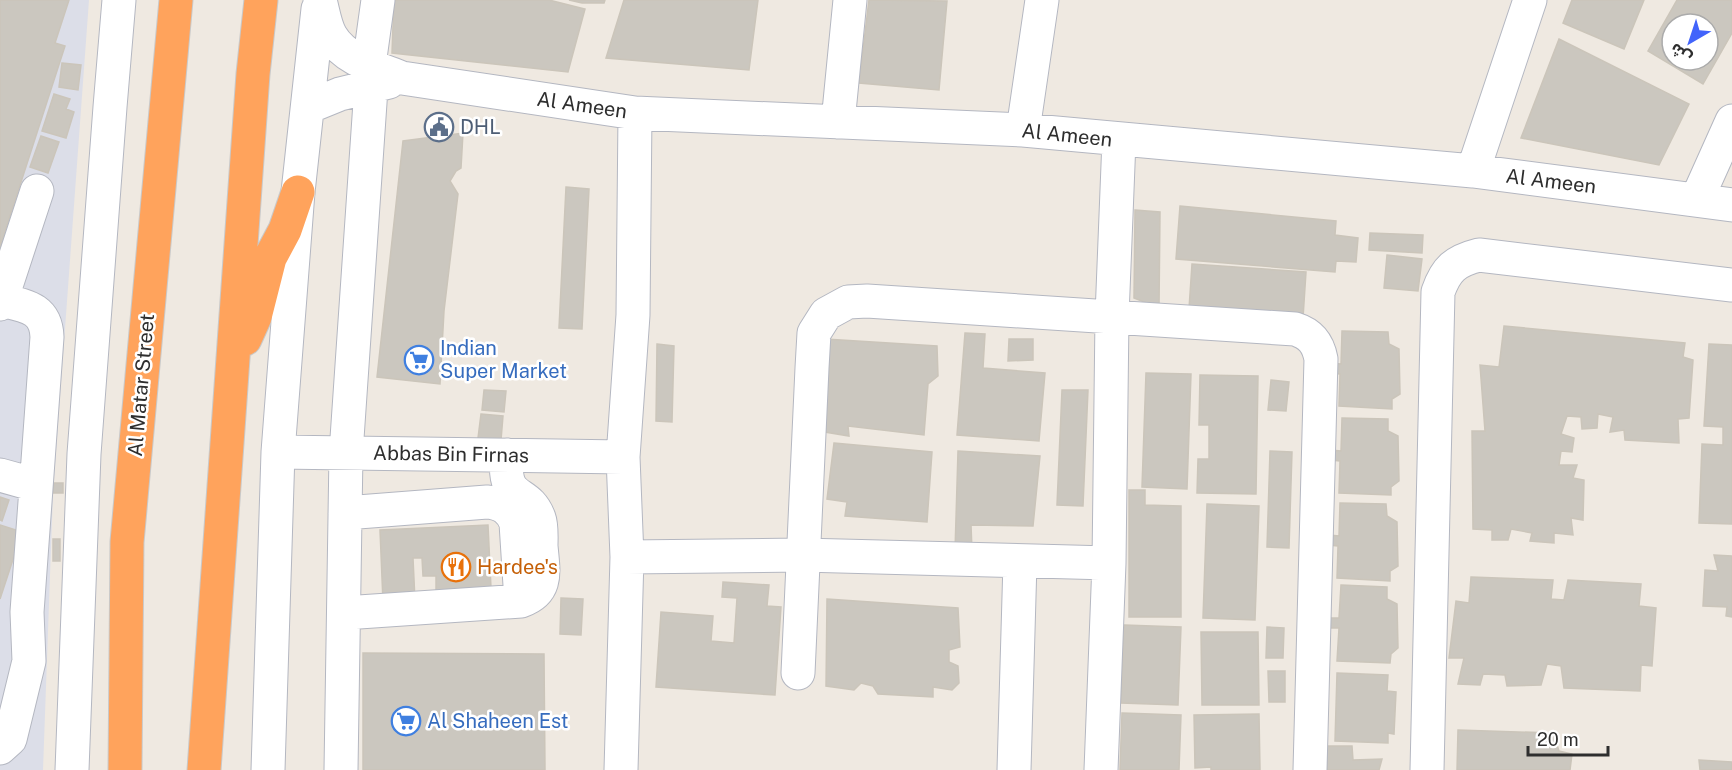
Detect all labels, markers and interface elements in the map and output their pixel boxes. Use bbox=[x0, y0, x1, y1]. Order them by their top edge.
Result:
north arrow bbox=[1660, 12, 1720, 72]
text: ش bbox=[1666, 39, 1695, 68]
street label: Al Ameen bbox=[535, 87, 629, 123]
public building icon: DHL bbox=[423, 111, 455, 143]
place label: DHL bbox=[460, 115, 501, 139]
street label: Al Ameen bbox=[1021, 118, 1113, 152]
street label: Al Ameen bbox=[1504, 164, 1598, 198]
street label: Al Matar Street bbox=[123, 313, 159, 457]
place label: Indian Super Market bbox=[440, 336, 567, 383]
supermarket icon: Indian Super Market bbox=[403, 344, 435, 376]
street label: Abbas Bin Firnas bbox=[373, 441, 529, 467]
restaurant icon: Hardee's bbox=[440, 551, 472, 583]
place label: Hardee's bbox=[477, 555, 558, 579]
supermarket icon: Al Shaheen Est bbox=[390, 705, 422, 737]
place label: Al Shaheen Est bbox=[427, 709, 569, 733]
scale bar bbox=[1528, 719, 1608, 757]
text: 20 m bbox=[1537, 729, 1579, 750]

